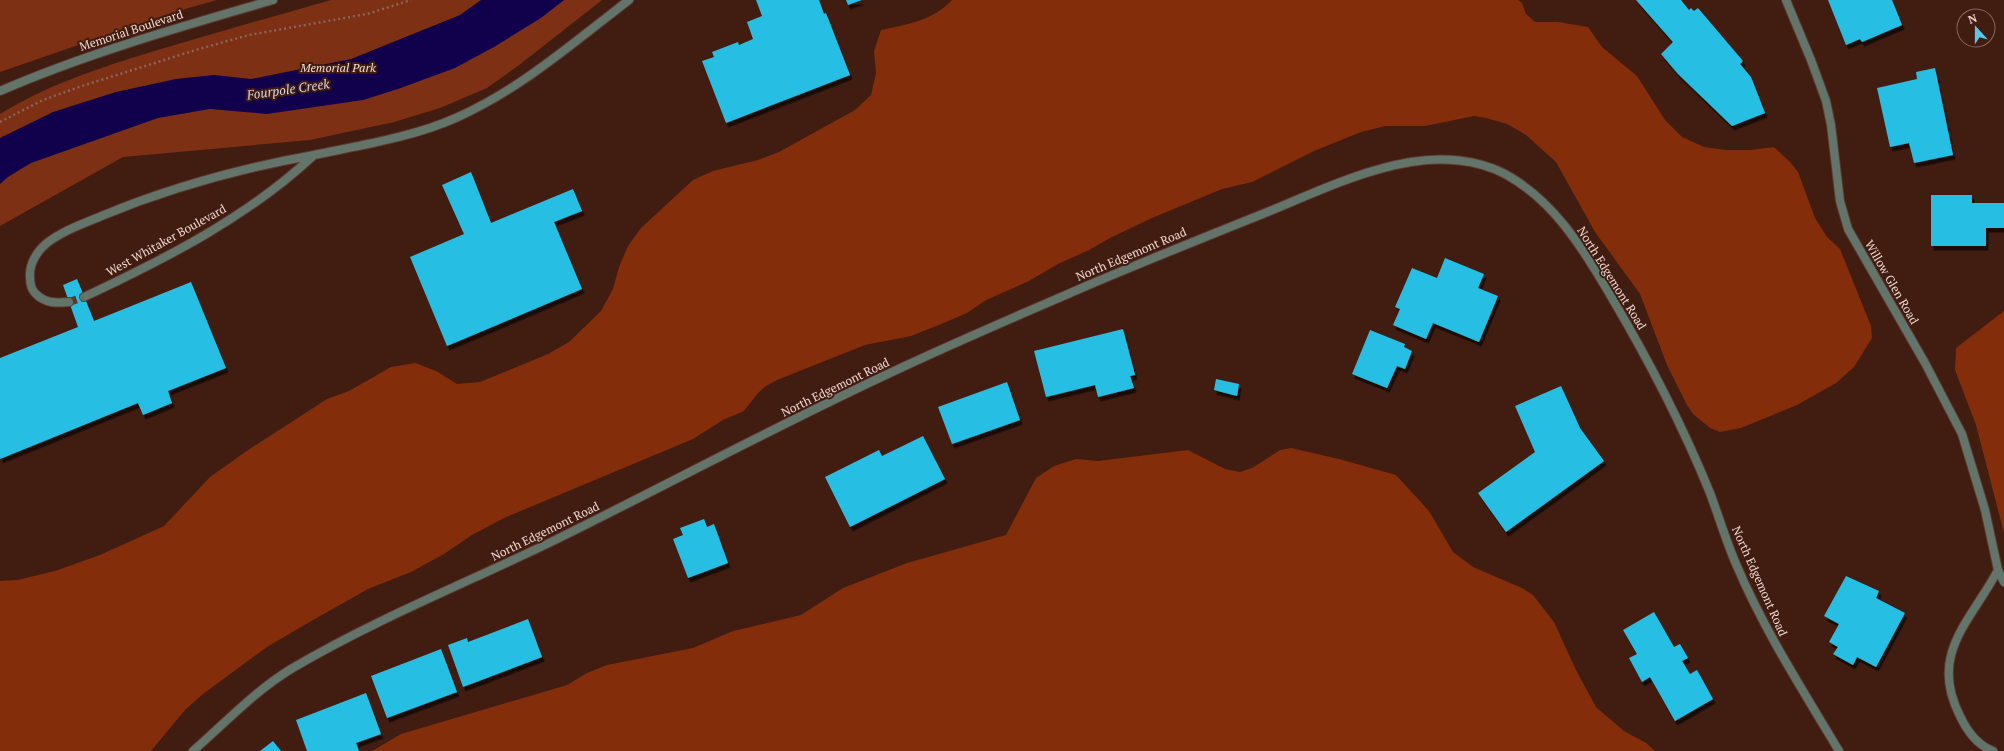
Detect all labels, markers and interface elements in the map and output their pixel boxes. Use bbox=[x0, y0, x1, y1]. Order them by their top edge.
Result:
street label: Memorial Boulevard bbox=[77, 6, 185, 54]
north arrow bbox=[1956, 8, 1996, 48]
text: N bbox=[1966, 10, 1979, 27]
park label: Memorial Park bbox=[299, 60, 376, 75]
water label: Fourpole Creek bbox=[245, 74, 331, 104]
street label: West Whitaker Boulevard bbox=[103, 201, 229, 279]
street label: North Edgemont Road bbox=[1073, 224, 1189, 284]
street label: North Edgemont Road bbox=[1574, 224, 1650, 333]
street label: Willow Glen Road bbox=[1862, 237, 1922, 327]
street label: North Edgemont Road bbox=[778, 354, 892, 420]
street label: North Edgemont Road bbox=[488, 498, 602, 564]
street label: North Edgemont Road bbox=[1729, 524, 1791, 639]

